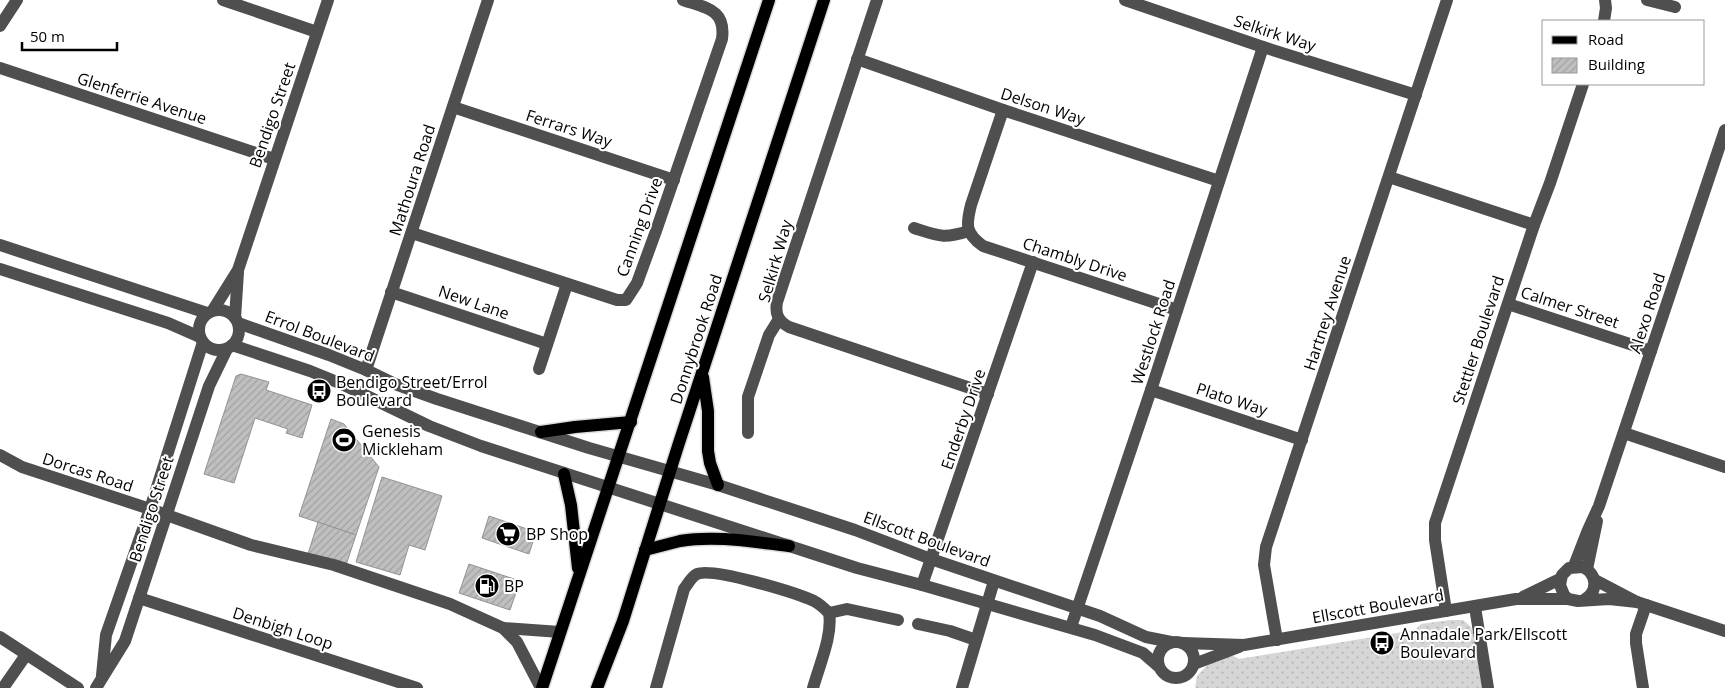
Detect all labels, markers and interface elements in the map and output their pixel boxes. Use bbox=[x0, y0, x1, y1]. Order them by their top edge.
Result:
street label: Selkirk Way bbox=[1231, 9, 1320, 57]
scale bar bbox=[22, 20, 118, 52]
legend bbox=[1542, 20, 1705, 85]
text: 50 m bbox=[30, 26, 65, 46]
text: Road bbox=[1588, 29, 1624, 49]
text: Building bbox=[1588, 54, 1645, 74]
street label: Bendigo Street bbox=[244, 59, 300, 171]
street label: Glenferrie Avenue bbox=[75, 67, 210, 129]
street label: Delson Way bbox=[998, 82, 1089, 130]
street label: Ferrars Way bbox=[523, 104, 616, 153]
street label: Mathoura Road bbox=[384, 121, 440, 239]
street label: Canning Drive bbox=[611, 174, 667, 280]
street label: Selkirk Way bbox=[753, 216, 798, 305]
street label: Chambly Drive bbox=[1020, 232, 1130, 286]
street label: Hartney Avenue bbox=[1298, 253, 1356, 373]
street label: Alexo Road bbox=[1624, 270, 1670, 356]
street label: Donnybrook Road bbox=[665, 271, 727, 407]
street label: Stettler Boulevard bbox=[1447, 273, 1509, 407]
street label: Westlock Road bbox=[1126, 277, 1180, 387]
street label: New Lane bbox=[436, 280, 512, 324]
street label: Calmer Street bbox=[1518, 281, 1622, 333]
street label: Errol Boulevard bbox=[262, 305, 378, 367]
street label: Enderby Drive bbox=[935, 366, 991, 472]
place label: Bendigo Street/Errol Boulevard bbox=[336, 371, 488, 411]
street label: Plato Way bbox=[1194, 377, 1271, 421]
bus stop icon: Bendigo Street/Errol Boulevard bbox=[306, 378, 332, 404]
place label: Genesis Mickleham bbox=[362, 420, 443, 460]
sports icon: Genesis Mickleham bbox=[331, 427, 357, 453]
street label: Dorcas Road bbox=[40, 447, 136, 497]
street label: Bendigo Street bbox=[124, 453, 179, 565]
street label: Ellscott Boulevard bbox=[861, 506, 993, 572]
supermarket icon: BP Shop bbox=[495, 521, 521, 547]
place label: BP Shop bbox=[526, 523, 588, 545]
fuel station icon: BP bbox=[474, 573, 500, 599]
place label: BP bbox=[504, 575, 524, 597]
street label: Ellscott Boulevard bbox=[1310, 584, 1446, 628]
street label: Denbigh Loop bbox=[230, 601, 336, 655]
place label: Annadale Park/Ellscott Boulevard bbox=[1400, 623, 1567, 663]
bus stop icon: Annadale Park/Ellscott Boulevard bbox=[1369, 630, 1395, 656]

